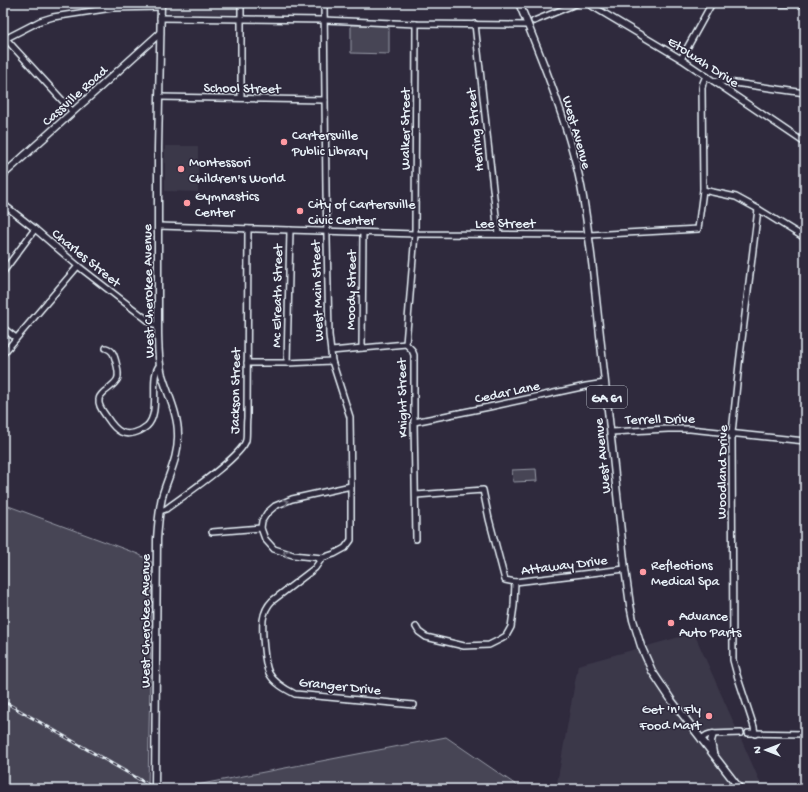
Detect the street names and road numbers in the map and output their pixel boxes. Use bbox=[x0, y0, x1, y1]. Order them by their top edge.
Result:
street label: Etowah Drive bbox=[664, 34, 742, 93]
street label: Cassville Road bbox=[39, 62, 113, 131]
street label: School Street bbox=[203, 80, 282, 99]
street label: Herring Street bbox=[464, 86, 489, 172]
street label: Walker Street bbox=[398, 87, 415, 170]
street label: West Avenue bbox=[557, 94, 594, 172]
street label: Lee Street bbox=[475, 216, 536, 233]
street label: West Cherokee Avenue bbox=[140, 223, 159, 358]
street label: Charles Street bbox=[47, 226, 124, 293]
street label: West Main Street bbox=[308, 239, 329, 342]
street label: Mc Elreath Street bbox=[269, 243, 288, 348]
street label: Moody Street bbox=[343, 249, 362, 330]
street label: Jackson Street bbox=[227, 347, 246, 434]
street label: Knight Street bbox=[394, 357, 413, 438]
street label: Cedar Lane bbox=[474, 378, 542, 409]
road number: GA 61 bbox=[587, 386, 627, 408]
street label: Terrell Drive bbox=[624, 411, 696, 430]
street label: West Avenue bbox=[591, 417, 616, 494]
street label: Woodland Drive bbox=[714, 424, 733, 519]
street label: West Cherokee Avenue bbox=[138, 553, 155, 688]
street label: Attaway Drive bbox=[520, 553, 609, 580]
street label: Granger Drive bbox=[298, 675, 382, 700]

